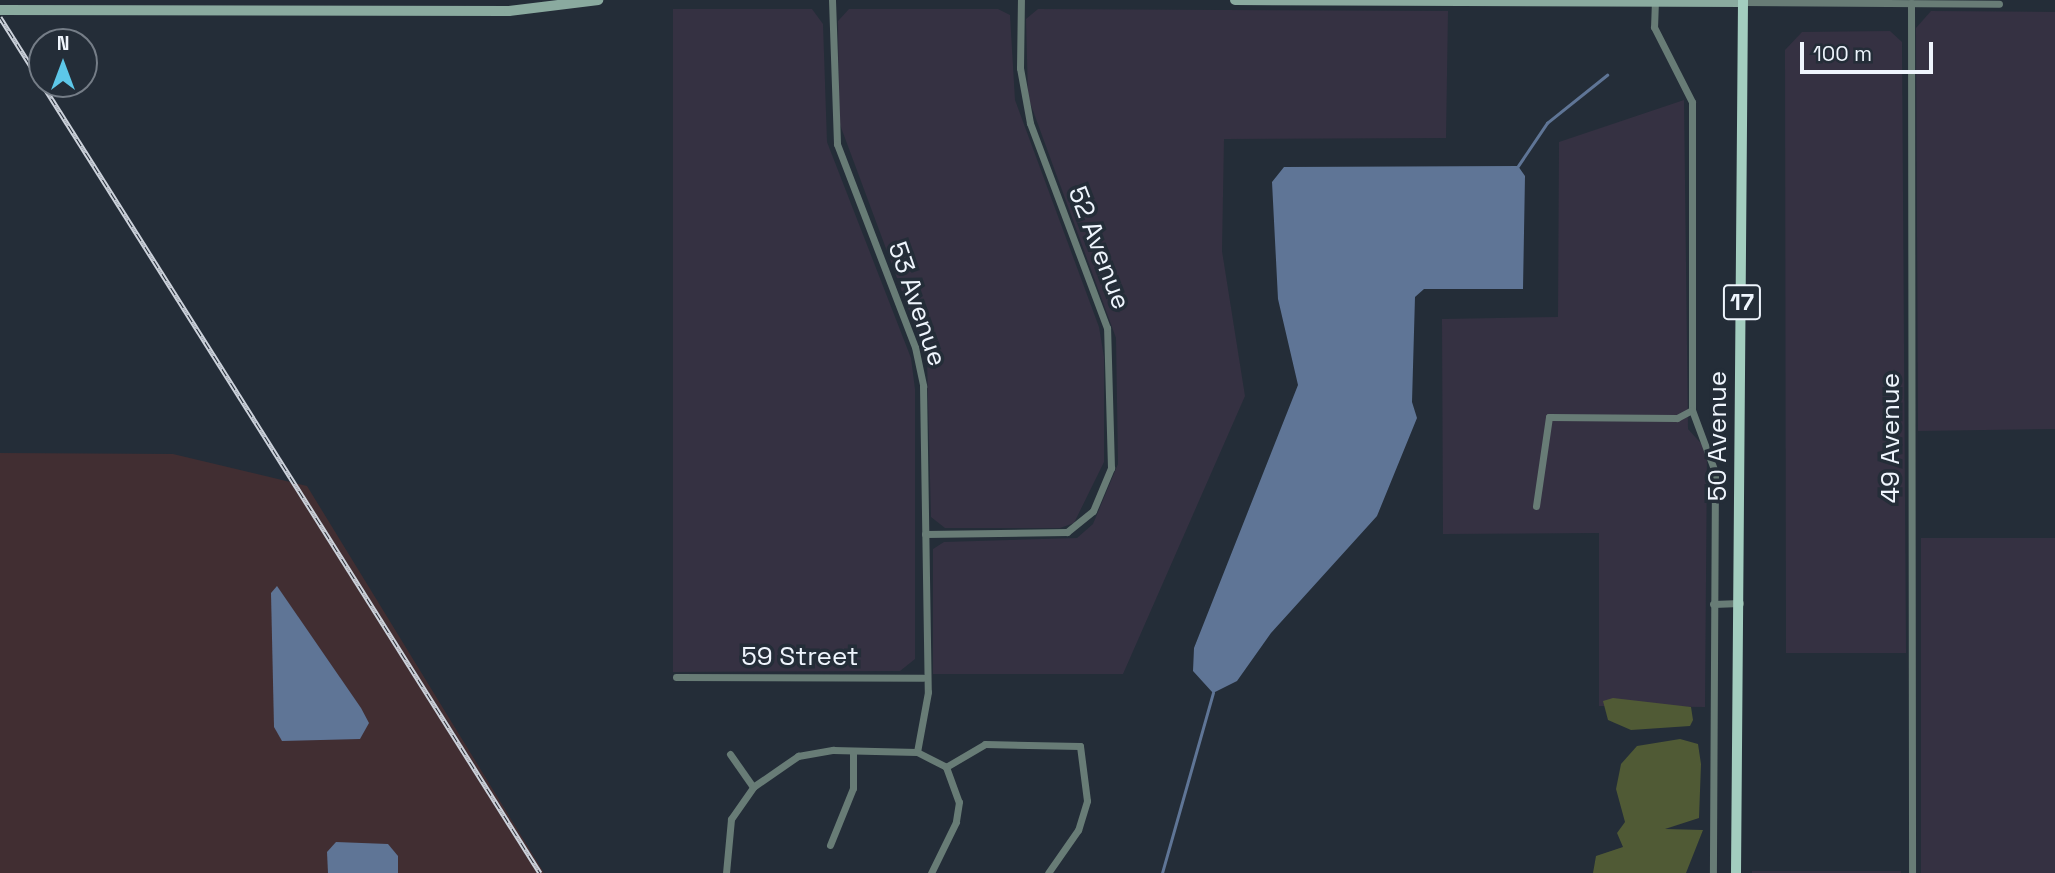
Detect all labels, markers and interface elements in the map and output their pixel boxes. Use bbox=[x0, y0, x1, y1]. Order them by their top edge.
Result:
north arrow bbox=[28, 28, 98, 98]
scale bar bbox=[1803, 28, 1936, 72]
text: N bbox=[57, 31, 69, 56]
text: 100 m bbox=[1813, 40, 1872, 67]
street label: 52 Avenue bbox=[1061, 182, 1137, 314]
street label: 53 Avenue bbox=[881, 238, 953, 370]
road number: 17 bbox=[1723, 282, 1761, 323]
street label: 50 Avenue bbox=[1702, 371, 1734, 501]
street label: 49 Avenue bbox=[1875, 373, 1907, 503]
street label: 59 Street bbox=[741, 641, 859, 673]

